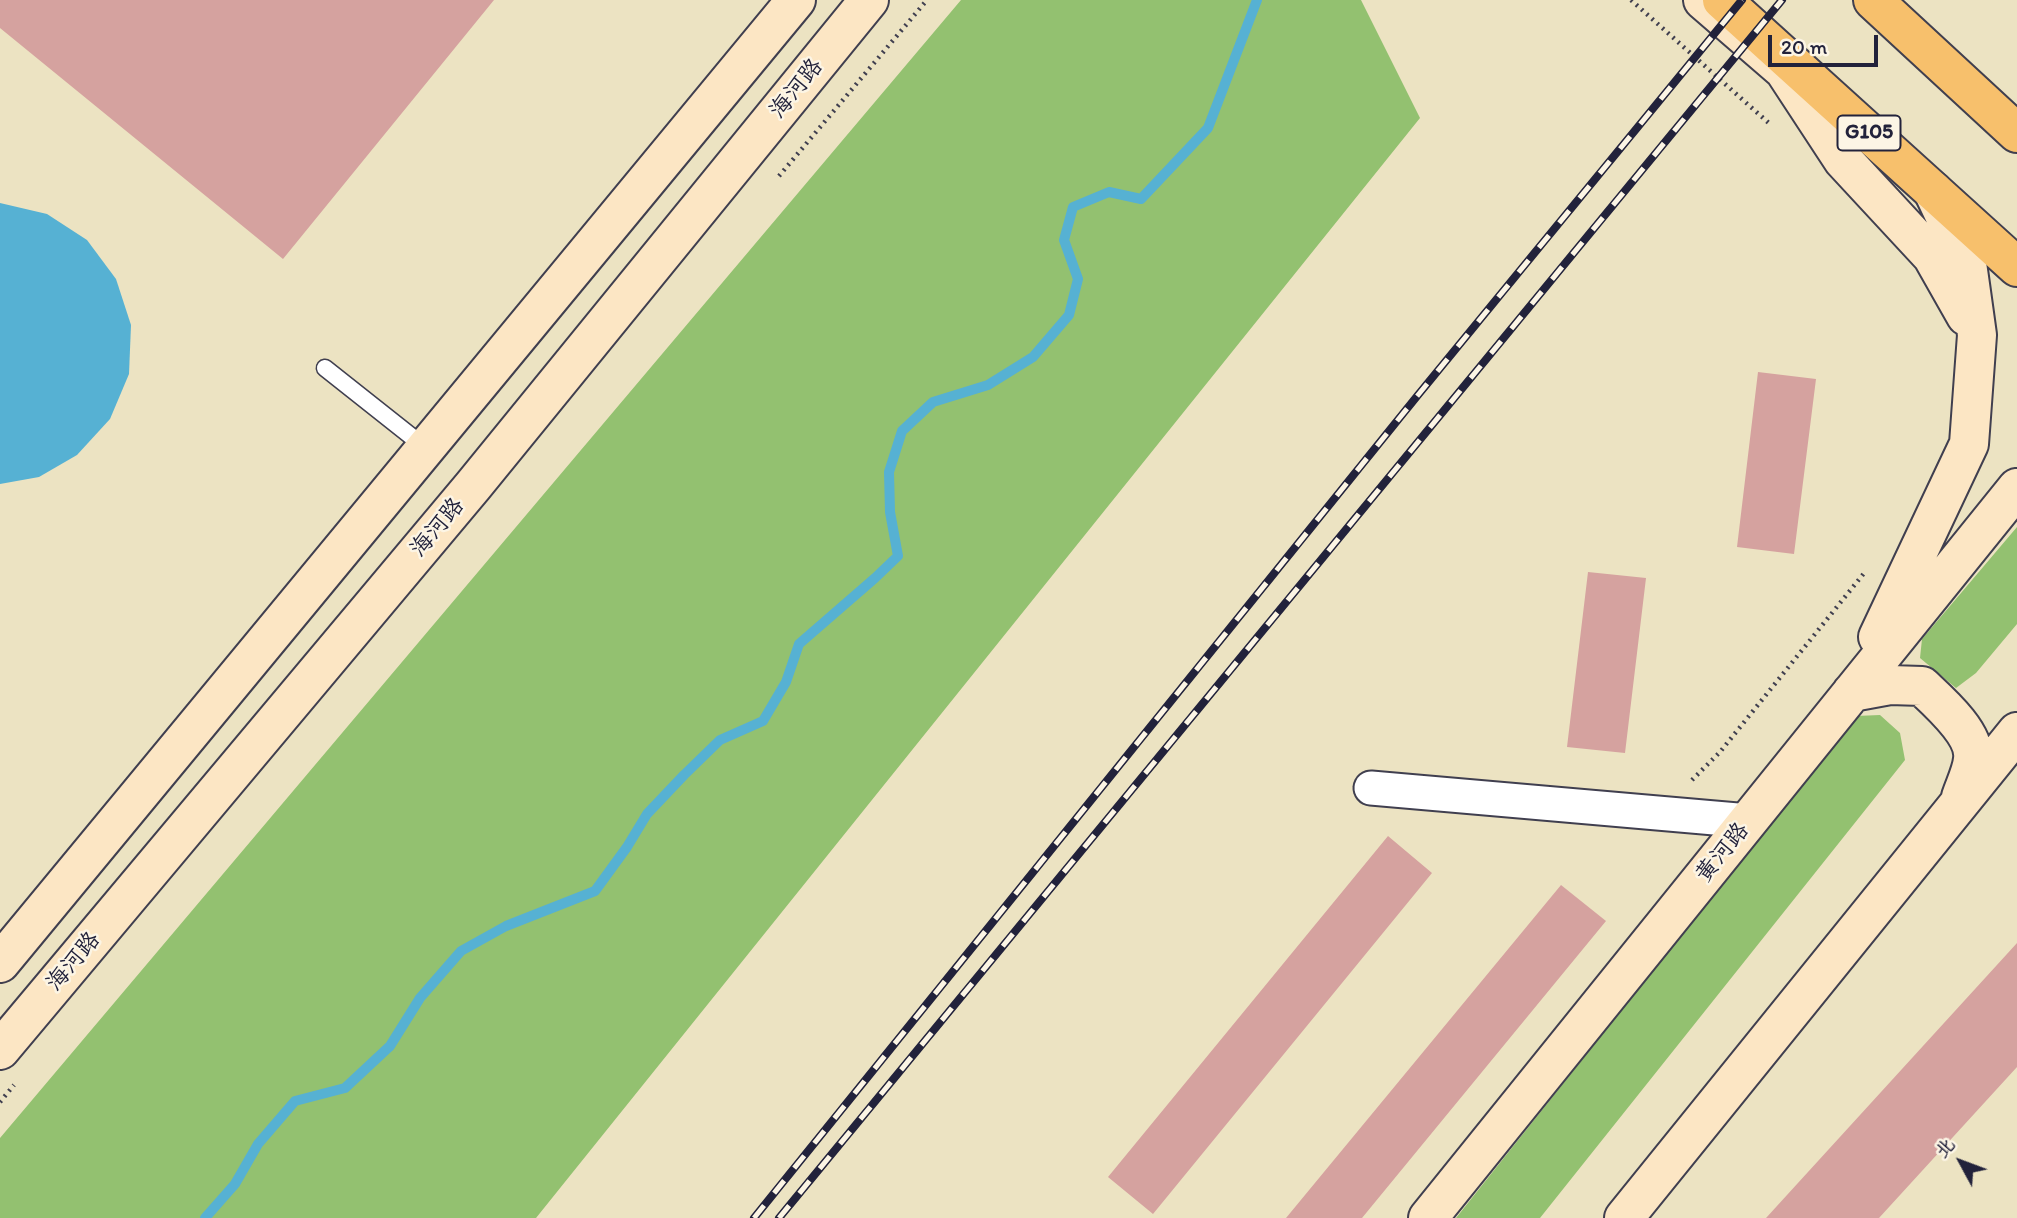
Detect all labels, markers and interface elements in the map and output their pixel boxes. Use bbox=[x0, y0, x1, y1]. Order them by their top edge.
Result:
scale bar bbox=[1772, 21, 1882, 65]
text: 20 m bbox=[1781, 34, 1827, 59]
street label: 海河路 bbox=[765, 54, 829, 124]
road number: G105 bbox=[1838, 116, 1900, 150]
street label: 海河路 bbox=[405, 493, 471, 563]
street label: 黄河路 bbox=[1691, 818, 1755, 888]
street label: 海河路 bbox=[41, 927, 107, 997]
north arrow bbox=[1926, 1127, 1996, 1197]
text: 北 bbox=[1930, 1133, 1960, 1163]

